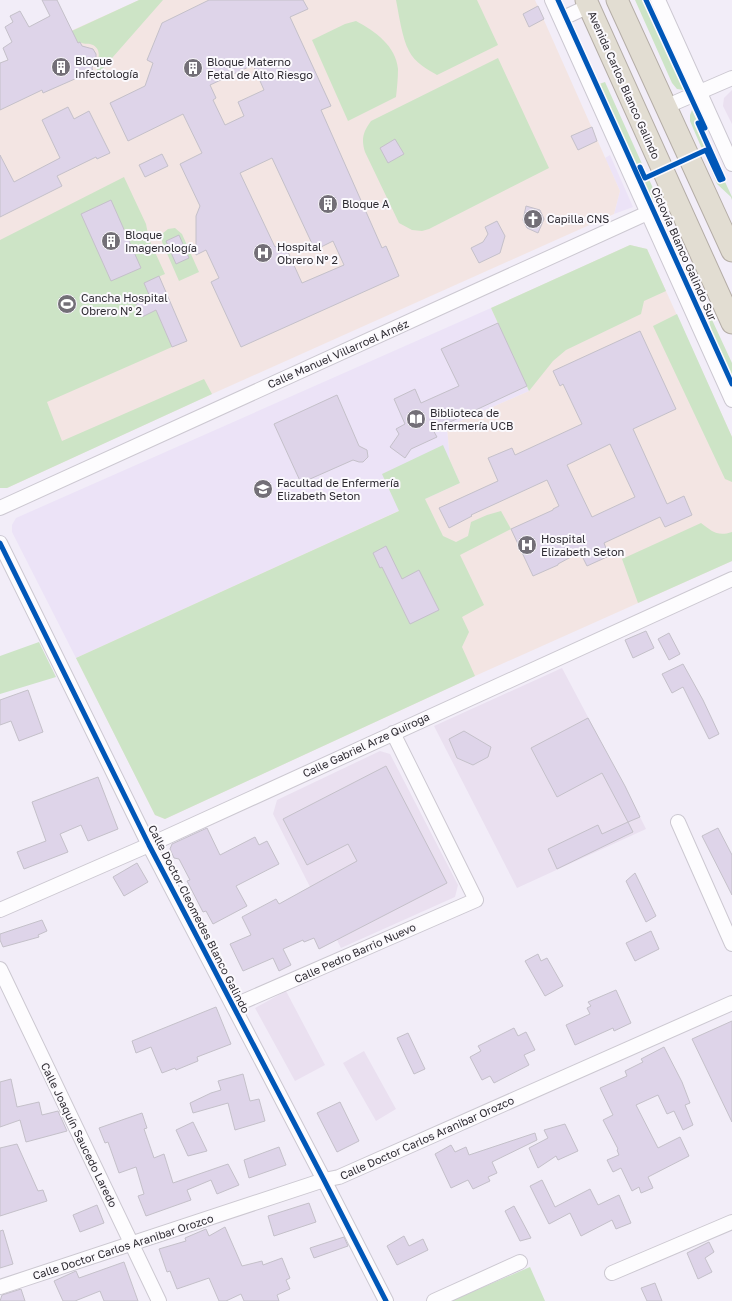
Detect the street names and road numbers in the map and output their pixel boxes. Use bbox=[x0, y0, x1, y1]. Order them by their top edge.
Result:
street label: Avenida Carlos Blanco Galindo bbox=[586, 9, 663, 161]
street label: Ciclovía Blanco Galindo Sur bbox=[649, 185, 720, 323]
street label: Calle Manuel Villarroel Arnéz bbox=[265, 316, 411, 391]
street label: Calle Gabriel Arze Quiroga bbox=[300, 709, 431, 780]
street label: Calle Doctor Cleomedes Blanco Galindo bbox=[146, 822, 253, 1015]
street label: Calle Pedro Barrio Nuevo bbox=[292, 920, 418, 985]
street label: Calle Joaquín Saucedo Laredo bbox=[39, 1060, 120, 1210]
street label: Calle Doctor Carlos Aranibar Orozco bbox=[338, 1093, 516, 1182]
street label: Calle Doctor Carlos Aranibar Orozco bbox=[31, 1211, 215, 1282]

